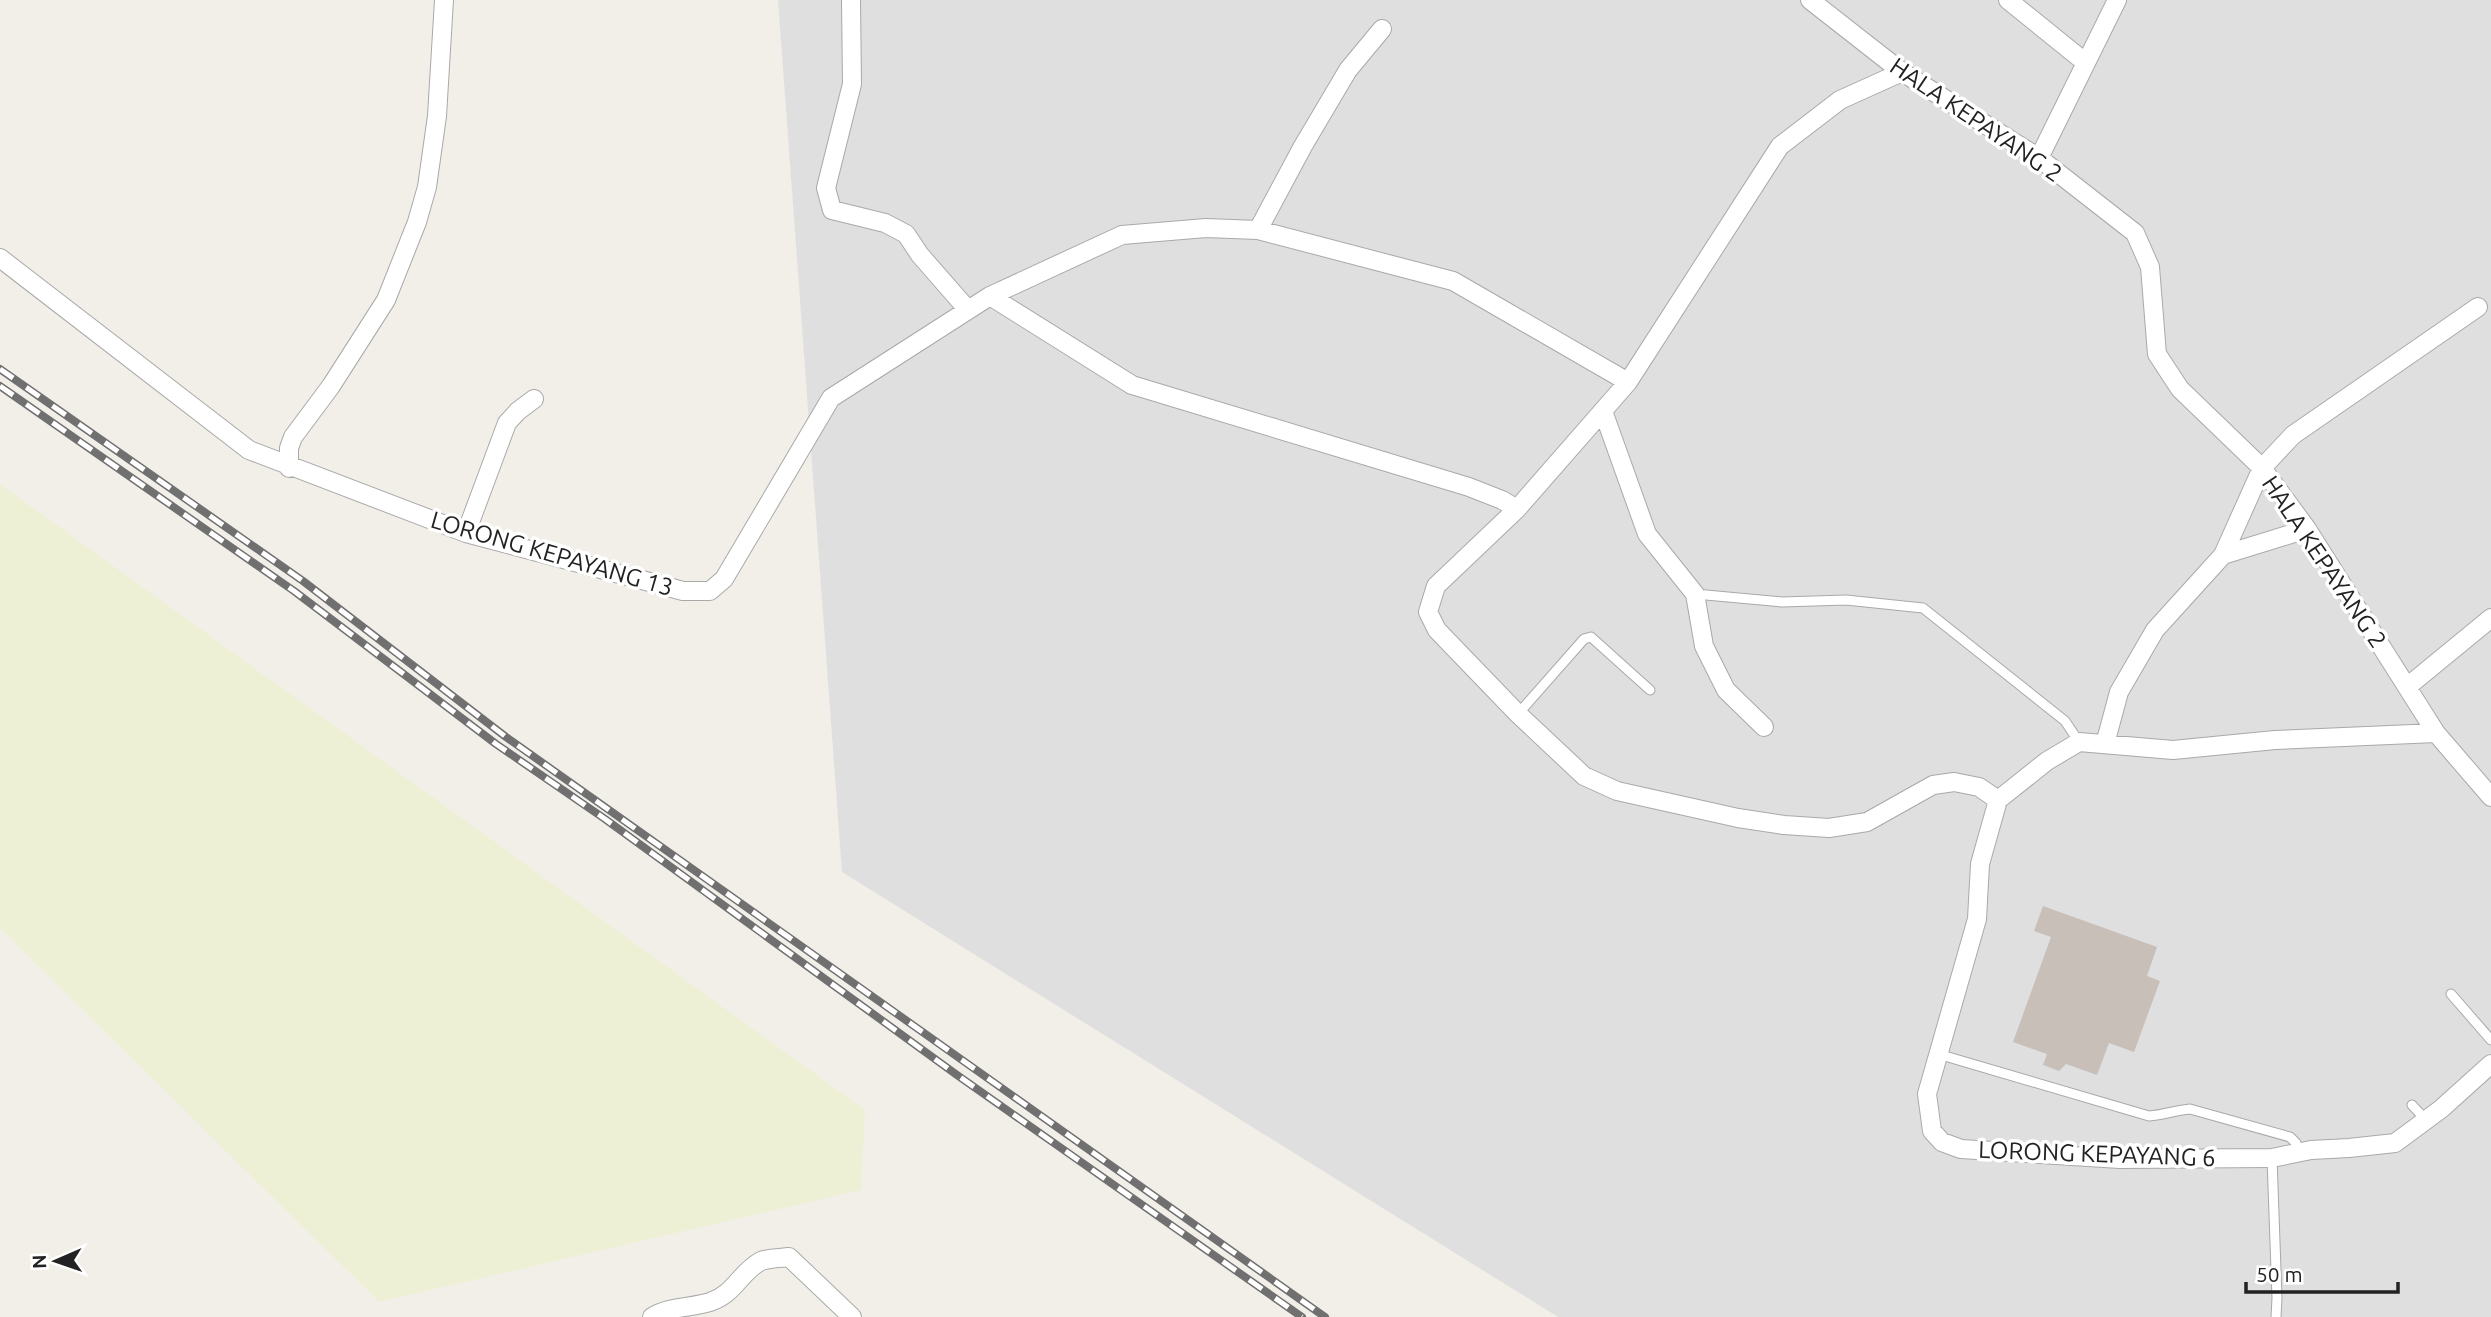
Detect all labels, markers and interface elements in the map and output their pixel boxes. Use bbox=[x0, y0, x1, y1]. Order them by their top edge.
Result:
street label: HALA KEPAYANG 2 bbox=[1885, 52, 2067, 187]
street label: HALA KEPAYANG 2 bbox=[2257, 471, 2392, 653]
street label: LORONG KEPAYANG 13 bbox=[428, 506, 676, 601]
street label: LORONG KEPAYANG 6 bbox=[1978, 1136, 2216, 1171]
north arrow bbox=[21, 1226, 91, 1296]
scale bar bbox=[2246, 1250, 2398, 1294]
text: N bbox=[28, 1254, 50, 1269]
text: 50 m bbox=[2256, 1262, 2303, 1286]

